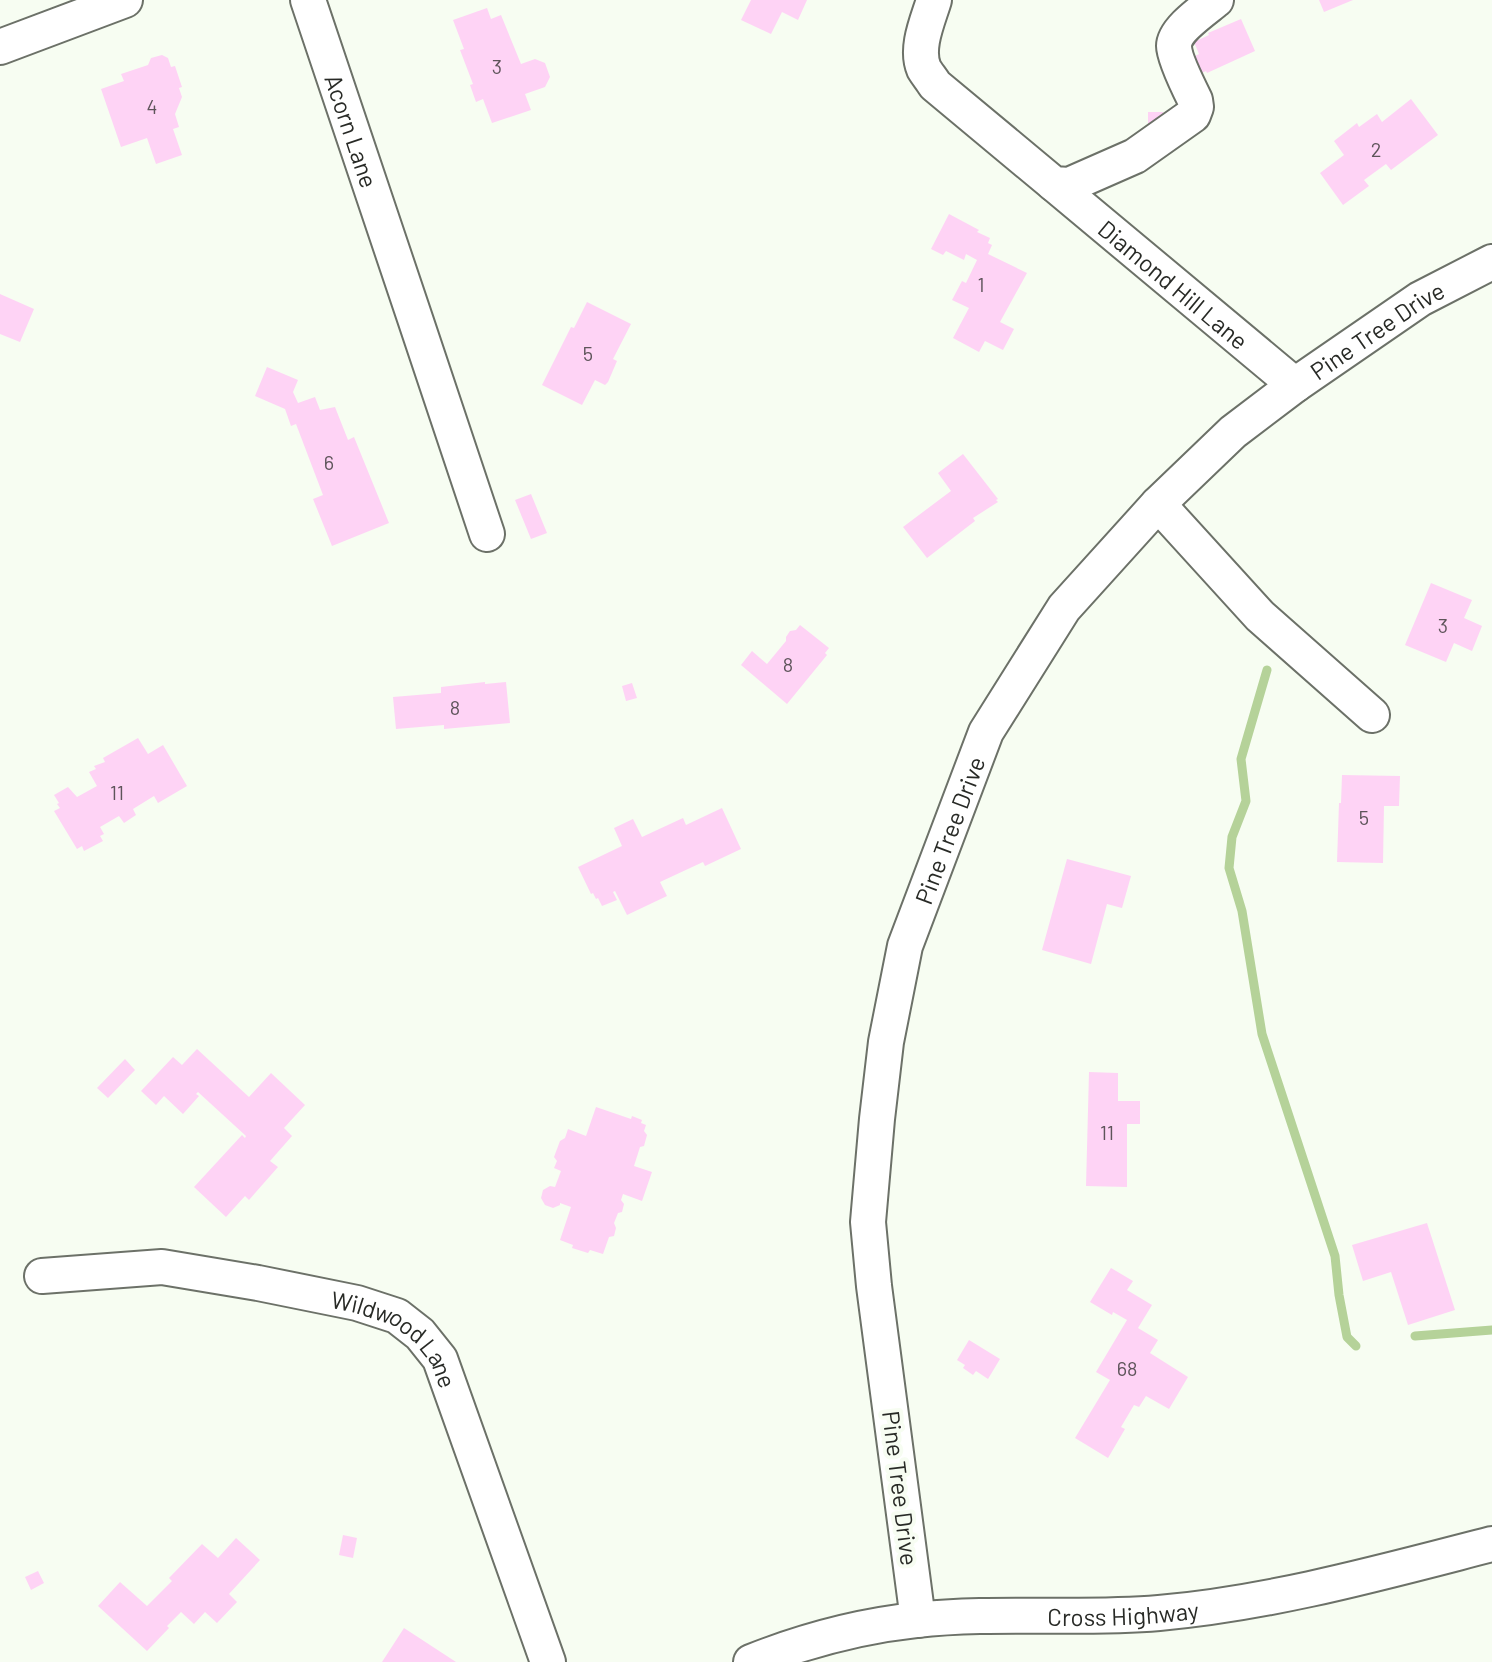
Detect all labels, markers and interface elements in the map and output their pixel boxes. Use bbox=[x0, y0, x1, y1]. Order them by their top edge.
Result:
house number: 3 bbox=[492, 54, 502, 78]
street label: Acorn Lane bbox=[320, 70, 385, 191]
house number: 4 bbox=[146, 94, 158, 118]
house number: 2 bbox=[1371, 137, 1381, 161]
street label: Diamond Hill Lane bbox=[1093, 213, 1254, 355]
house number: 1 bbox=[978, 272, 985, 296]
street label: Pine Tree Drive bbox=[1304, 275, 1449, 385]
house number: 5 bbox=[583, 341, 593, 365]
house number: 6 bbox=[324, 450, 334, 474]
house number: 3 bbox=[1438, 613, 1448, 637]
house number: 8 bbox=[783, 652, 793, 676]
house number: 8 bbox=[450, 695, 460, 719]
street label: Pine Tree Drive bbox=[908, 752, 990, 908]
house number: 11 bbox=[110, 780, 124, 804]
house number: 5 bbox=[1359, 805, 1369, 829]
house number: 11 bbox=[1100, 1120, 1114, 1144]
street label: Wildwood Lane bbox=[329, 1284, 463, 1391]
house number: 68 bbox=[1117, 1356, 1137, 1380]
street label: Pine Tree Drive bbox=[877, 1409, 925, 1567]
street label: Cross Highway bbox=[1047, 1594, 1200, 1630]

